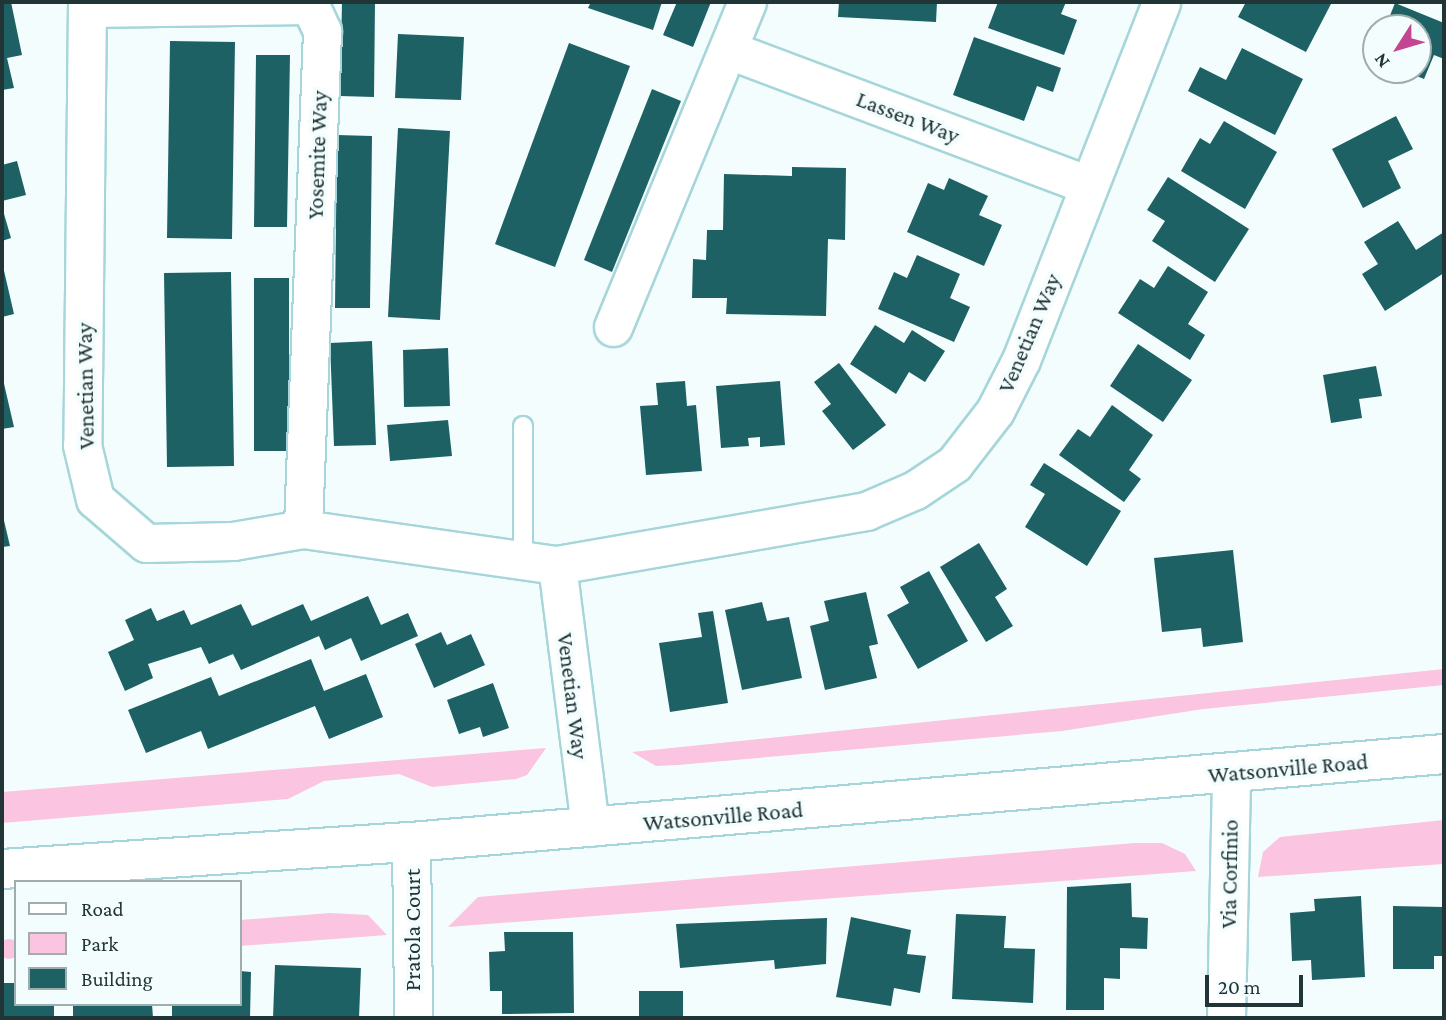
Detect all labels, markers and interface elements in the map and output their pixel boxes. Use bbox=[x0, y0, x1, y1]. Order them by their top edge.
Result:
north arrow bbox=[1362, 14, 1432, 84]
text: N bbox=[1369, 49, 1394, 72]
street label: Lassen Way bbox=[853, 85, 963, 149]
street label: Yosemite Way bbox=[301, 90, 333, 220]
street label: Venetian Way bbox=[992, 269, 1066, 397]
street label: Venetian Way bbox=[70, 322, 100, 450]
street label: Venetian Way bbox=[552, 631, 594, 761]
street label: Watsonville Road bbox=[1207, 747, 1369, 789]
street label: Watsonville Road bbox=[642, 795, 804, 837]
street label: Via Corfinio bbox=[1214, 819, 1244, 929]
street label: Pratola Court bbox=[398, 869, 426, 991]
legend bbox=[14, 880, 242, 1006]
text: Road bbox=[81, 897, 124, 921]
text: Park bbox=[81, 932, 118, 956]
scale bar bbox=[1208, 960, 1306, 1004]
text: Building bbox=[81, 967, 153, 991]
text: 20 m bbox=[1218, 975, 1261, 999]

